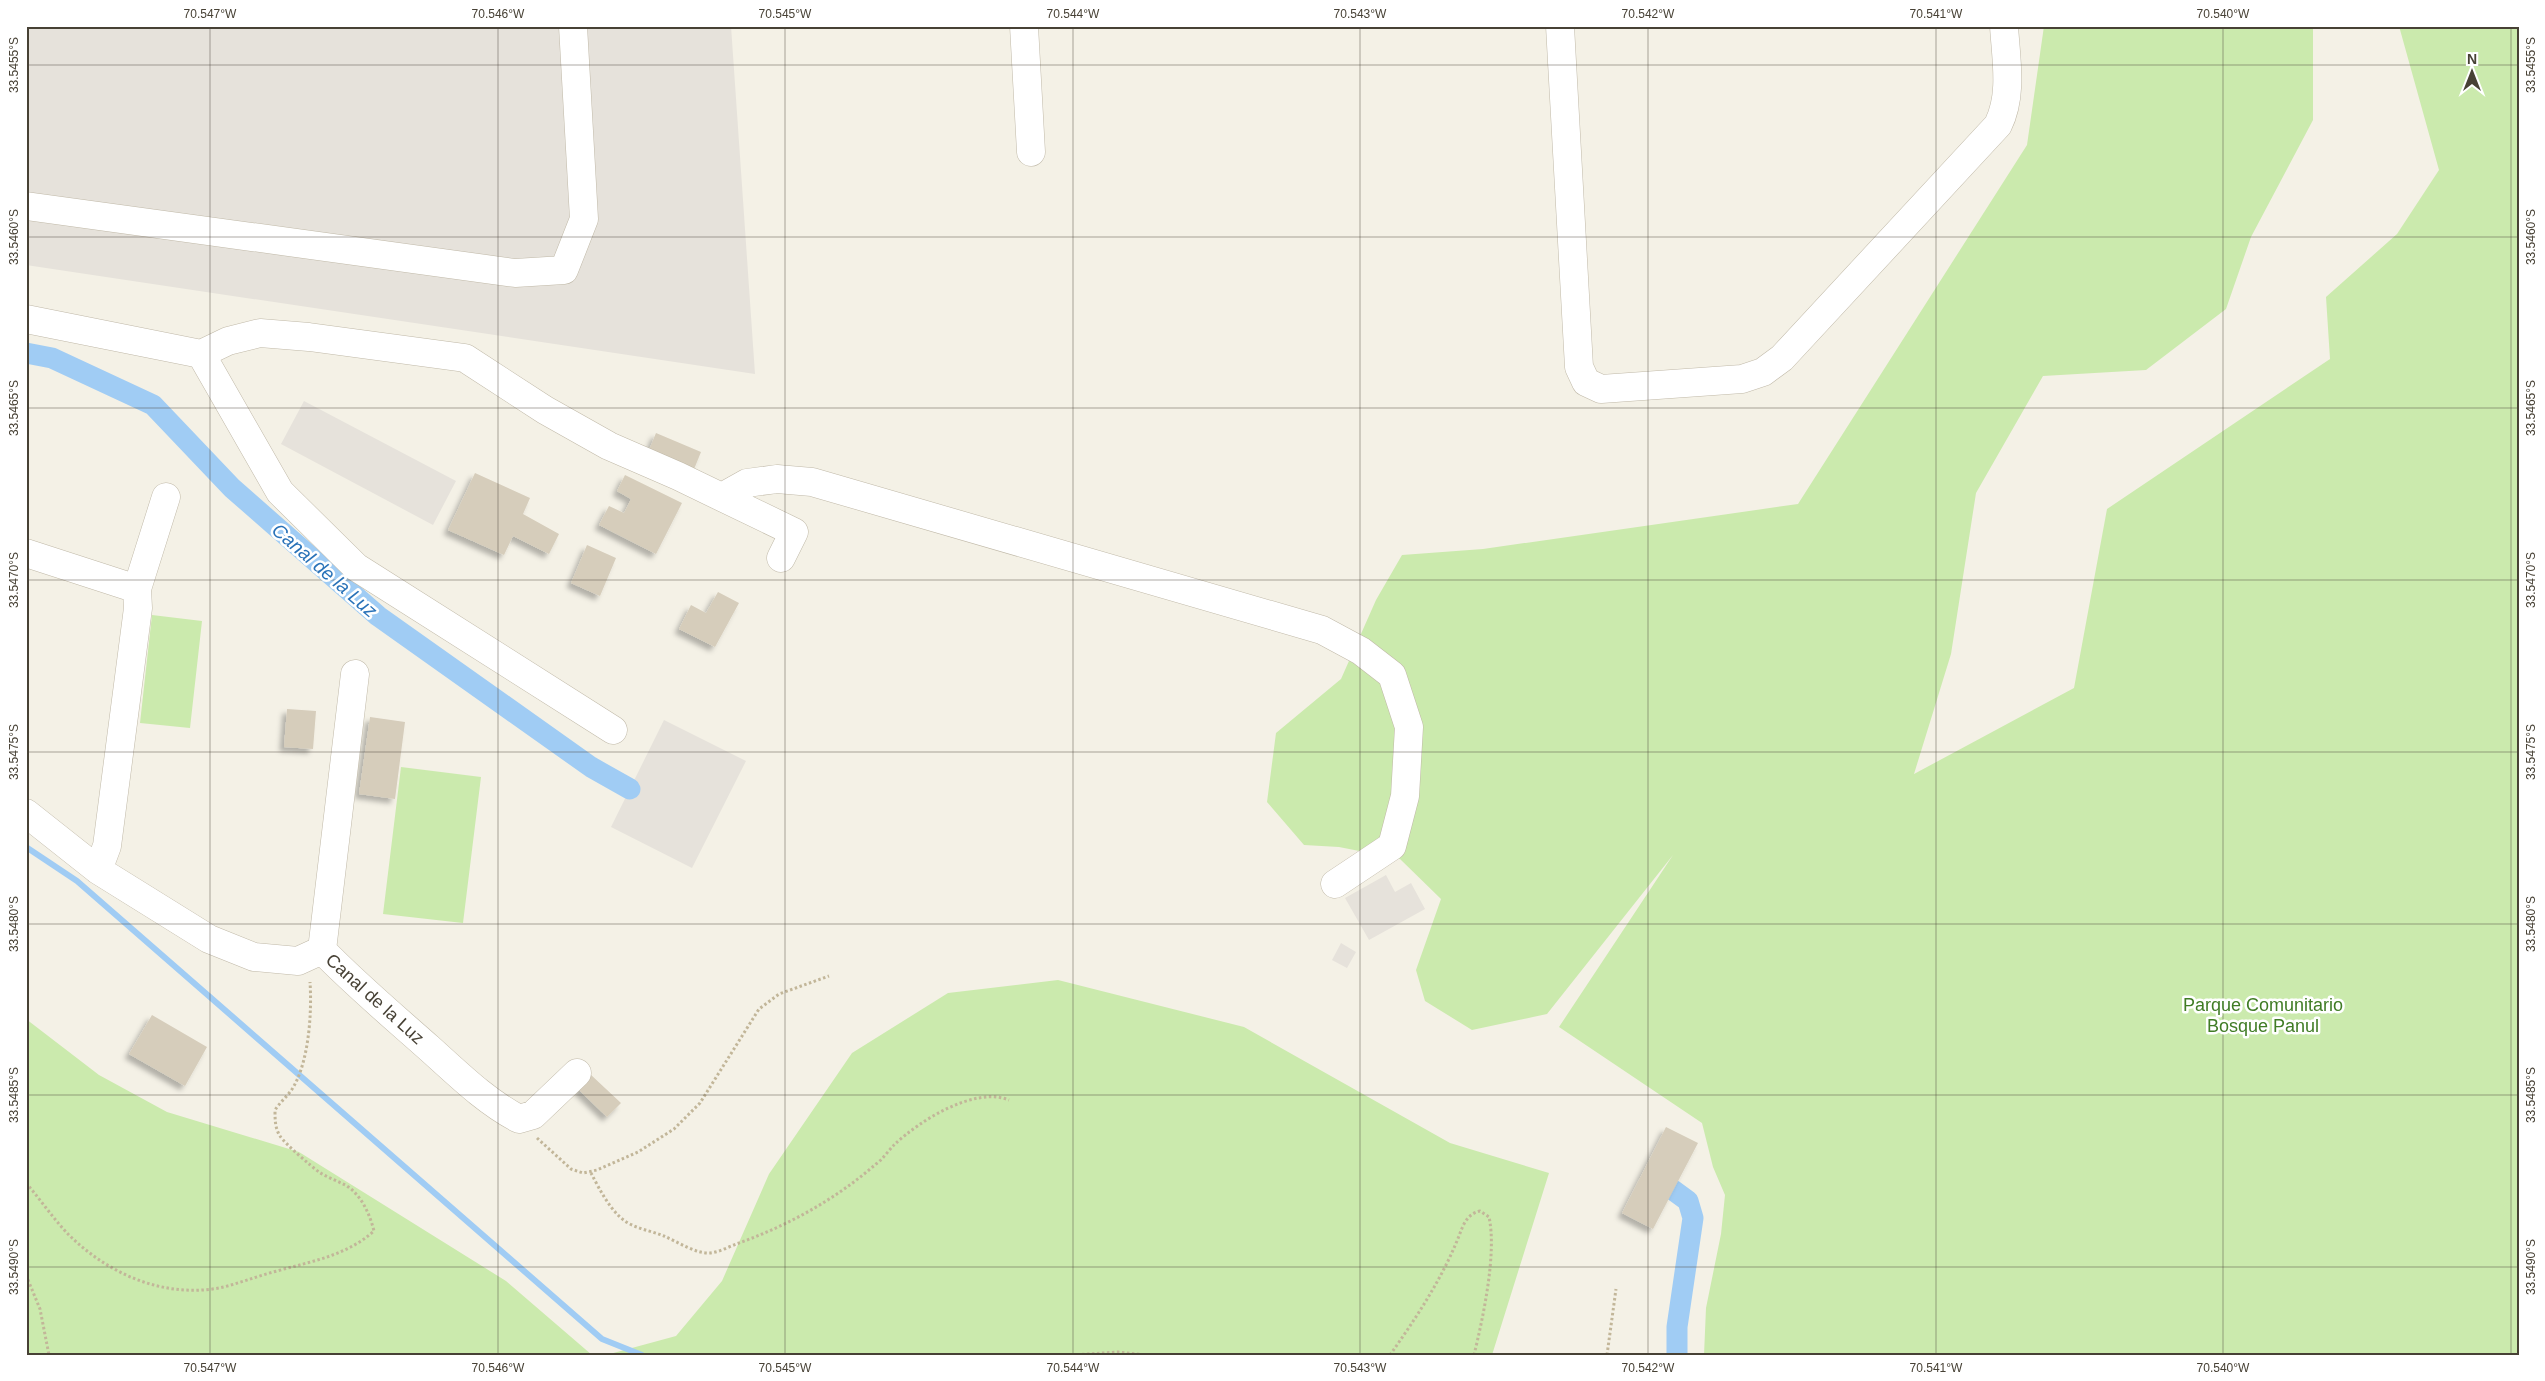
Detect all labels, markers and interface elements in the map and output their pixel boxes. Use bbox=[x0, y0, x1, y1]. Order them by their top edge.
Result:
text: 70.547°W bbox=[184, 7, 237, 21]
text: 70.546°W bbox=[472, 7, 525, 21]
text: 70.545°W bbox=[759, 7, 812, 21]
text: 70.544°W bbox=[1047, 7, 1100, 21]
text: 70.543°W bbox=[1334, 7, 1387, 21]
text: 70.542°W bbox=[1622, 7, 1675, 21]
text: 70.541°W bbox=[1910, 7, 1963, 21]
text: 70.540°W bbox=[2197, 7, 2250, 21]
text: 33.5455°S bbox=[7, 37, 21, 93]
text: 33.5455°S bbox=[2524, 37, 2538, 93]
north arrow bbox=[2448, 48, 2498, 98]
text: N bbox=[2467, 51, 2477, 67]
text: 33.5460°S bbox=[7, 209, 21, 265]
text: 33.5460°S bbox=[2524, 209, 2538, 265]
text: 33.5465°S bbox=[7, 380, 21, 436]
text: 33.5465°S bbox=[2524, 380, 2538, 436]
water label: Canal de la Luz bbox=[268, 519, 382, 622]
text: 33.5470°S bbox=[7, 552, 21, 608]
text: 33.5470°S bbox=[2524, 552, 2538, 608]
text: 33.5475°S bbox=[7, 724, 21, 780]
text: 33.5475°S bbox=[2524, 724, 2538, 780]
text: 33.5480°S bbox=[7, 896, 21, 952]
text: 33.5480°S bbox=[2524, 896, 2538, 952]
street label: Canal de la Luz bbox=[322, 950, 428, 1048]
park label: Parque Comunitario Bosque Panul bbox=[2183, 995, 2343, 1036]
text: 33.5485°S bbox=[7, 1067, 21, 1123]
text: 33.5485°S bbox=[2524, 1067, 2538, 1123]
text: 33.5490°S bbox=[7, 1239, 21, 1295]
text: 33.5490°S bbox=[2524, 1239, 2538, 1295]
text: 70.547°W bbox=[184, 1361, 237, 1375]
text: 70.546°W bbox=[472, 1361, 525, 1375]
text: 70.545°W bbox=[759, 1361, 812, 1375]
text: 70.544°W bbox=[1047, 1361, 1100, 1375]
text: 70.543°W bbox=[1334, 1361, 1387, 1375]
text: 70.542°W bbox=[1622, 1361, 1675, 1375]
text: 70.541°W bbox=[1910, 1361, 1963, 1375]
text: 70.540°W bbox=[2197, 1361, 2250, 1375]

